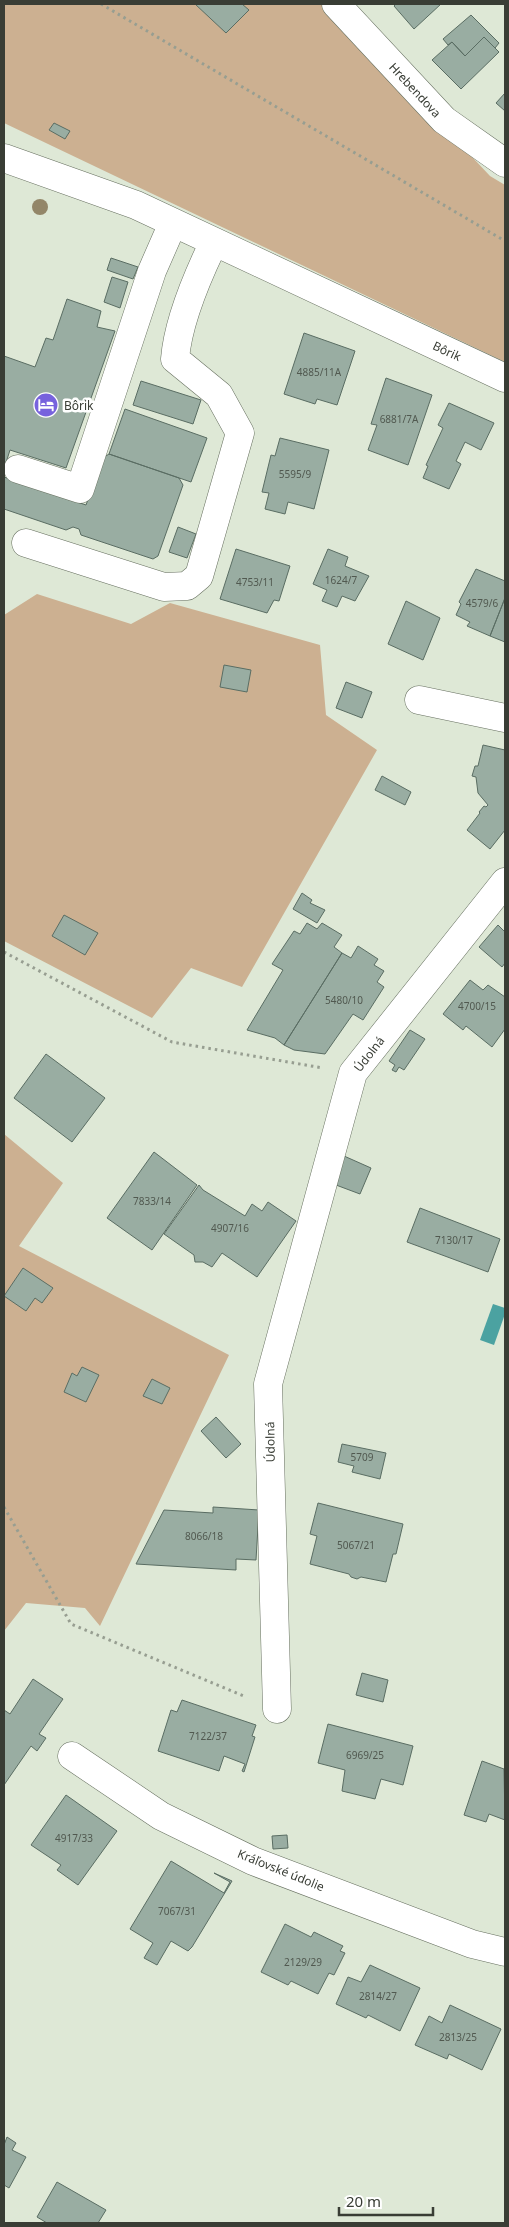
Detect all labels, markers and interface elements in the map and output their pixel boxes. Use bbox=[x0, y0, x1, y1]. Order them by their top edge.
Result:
street label: Hrebendova bbox=[385, 59, 445, 121]
street label: Bôrik bbox=[430, 337, 465, 365]
house number: 4885/11A bbox=[297, 365, 342, 379]
hotel icon: Bôrik bbox=[33, 392, 59, 418]
place label: Bôrik bbox=[64, 397, 94, 414]
house number: 6881/7A bbox=[380, 412, 419, 426]
house number: 5595/9 bbox=[279, 467, 311, 481]
house number: 1624/7 bbox=[325, 573, 357, 587]
house number: 4753/11 bbox=[236, 575, 274, 589]
house number: 4579/6 bbox=[466, 596, 498, 610]
house number: 5480/10 bbox=[325, 993, 363, 1007]
house number: 4700/15 bbox=[458, 999, 496, 1013]
street label: Údolná bbox=[350, 1033, 388, 1075]
house number: 7833/14 bbox=[133, 1194, 171, 1208]
house number: 4907/16 bbox=[211, 1221, 249, 1235]
house number: 7130/17 bbox=[435, 1233, 473, 1247]
street label: Údolná bbox=[261, 1422, 279, 1462]
house number: 5709 bbox=[351, 1450, 374, 1464]
house number: 8066/18 bbox=[185, 1529, 223, 1543]
house number: 5067/21 bbox=[337, 1538, 375, 1552]
house number: 7122/37 bbox=[189, 1729, 227, 1743]
house number: 6969/25 bbox=[346, 1748, 384, 1762]
house number: 4917/33 bbox=[55, 1831, 93, 1845]
street label: Kráľovské údolie bbox=[235, 1845, 327, 1895]
house number: 7067/31 bbox=[158, 1904, 196, 1918]
house number: 2129/29 bbox=[284, 1955, 322, 1969]
house number: 2814/27 bbox=[359, 1989, 397, 2003]
house number: 2813/25 bbox=[439, 2030, 477, 2044]
scale bar bbox=[339, 2184, 433, 2216]
text: 20 m bbox=[346, 2191, 381, 2211]

